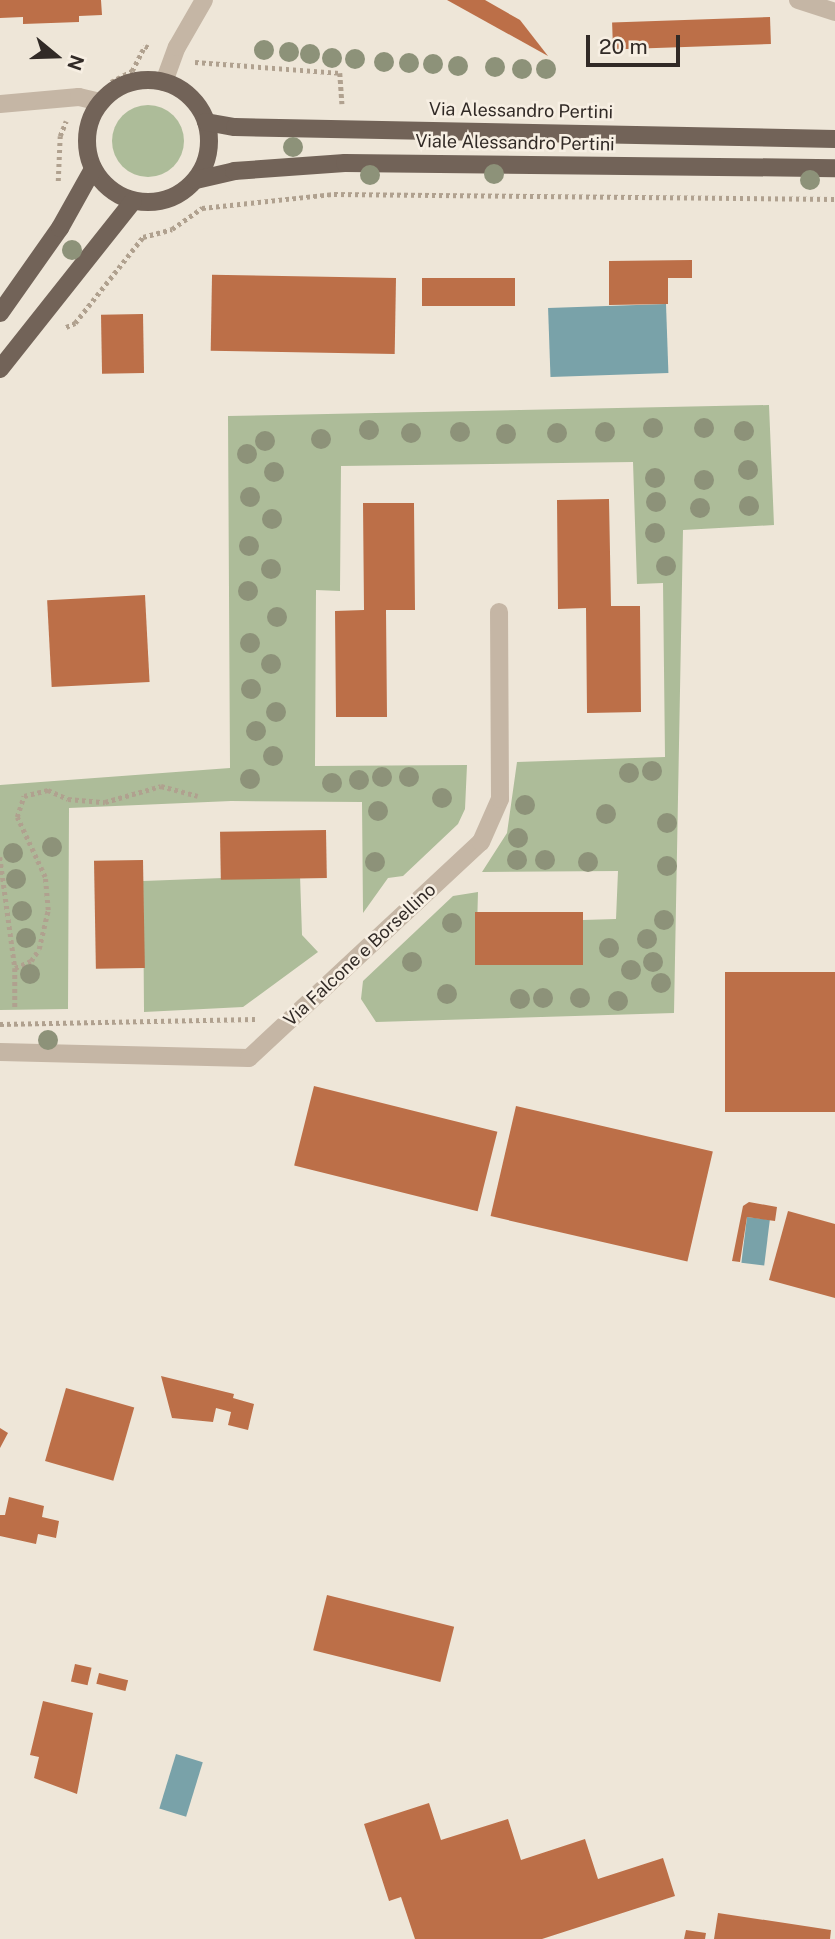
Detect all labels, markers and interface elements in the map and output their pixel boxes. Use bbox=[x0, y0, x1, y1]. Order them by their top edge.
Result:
north arrow bbox=[21, 21, 91, 91]
scale bar bbox=[590, 21, 684, 65]
text: 20 m bbox=[599, 34, 648, 59]
text: N bbox=[63, 52, 89, 73]
street label: Via Alessandro Pertini bbox=[429, 99, 613, 123]
street label: Viale Alessandro Pertini bbox=[415, 130, 615, 156]
street label: Via Falcone e Borsellino bbox=[279, 879, 441, 1031]

